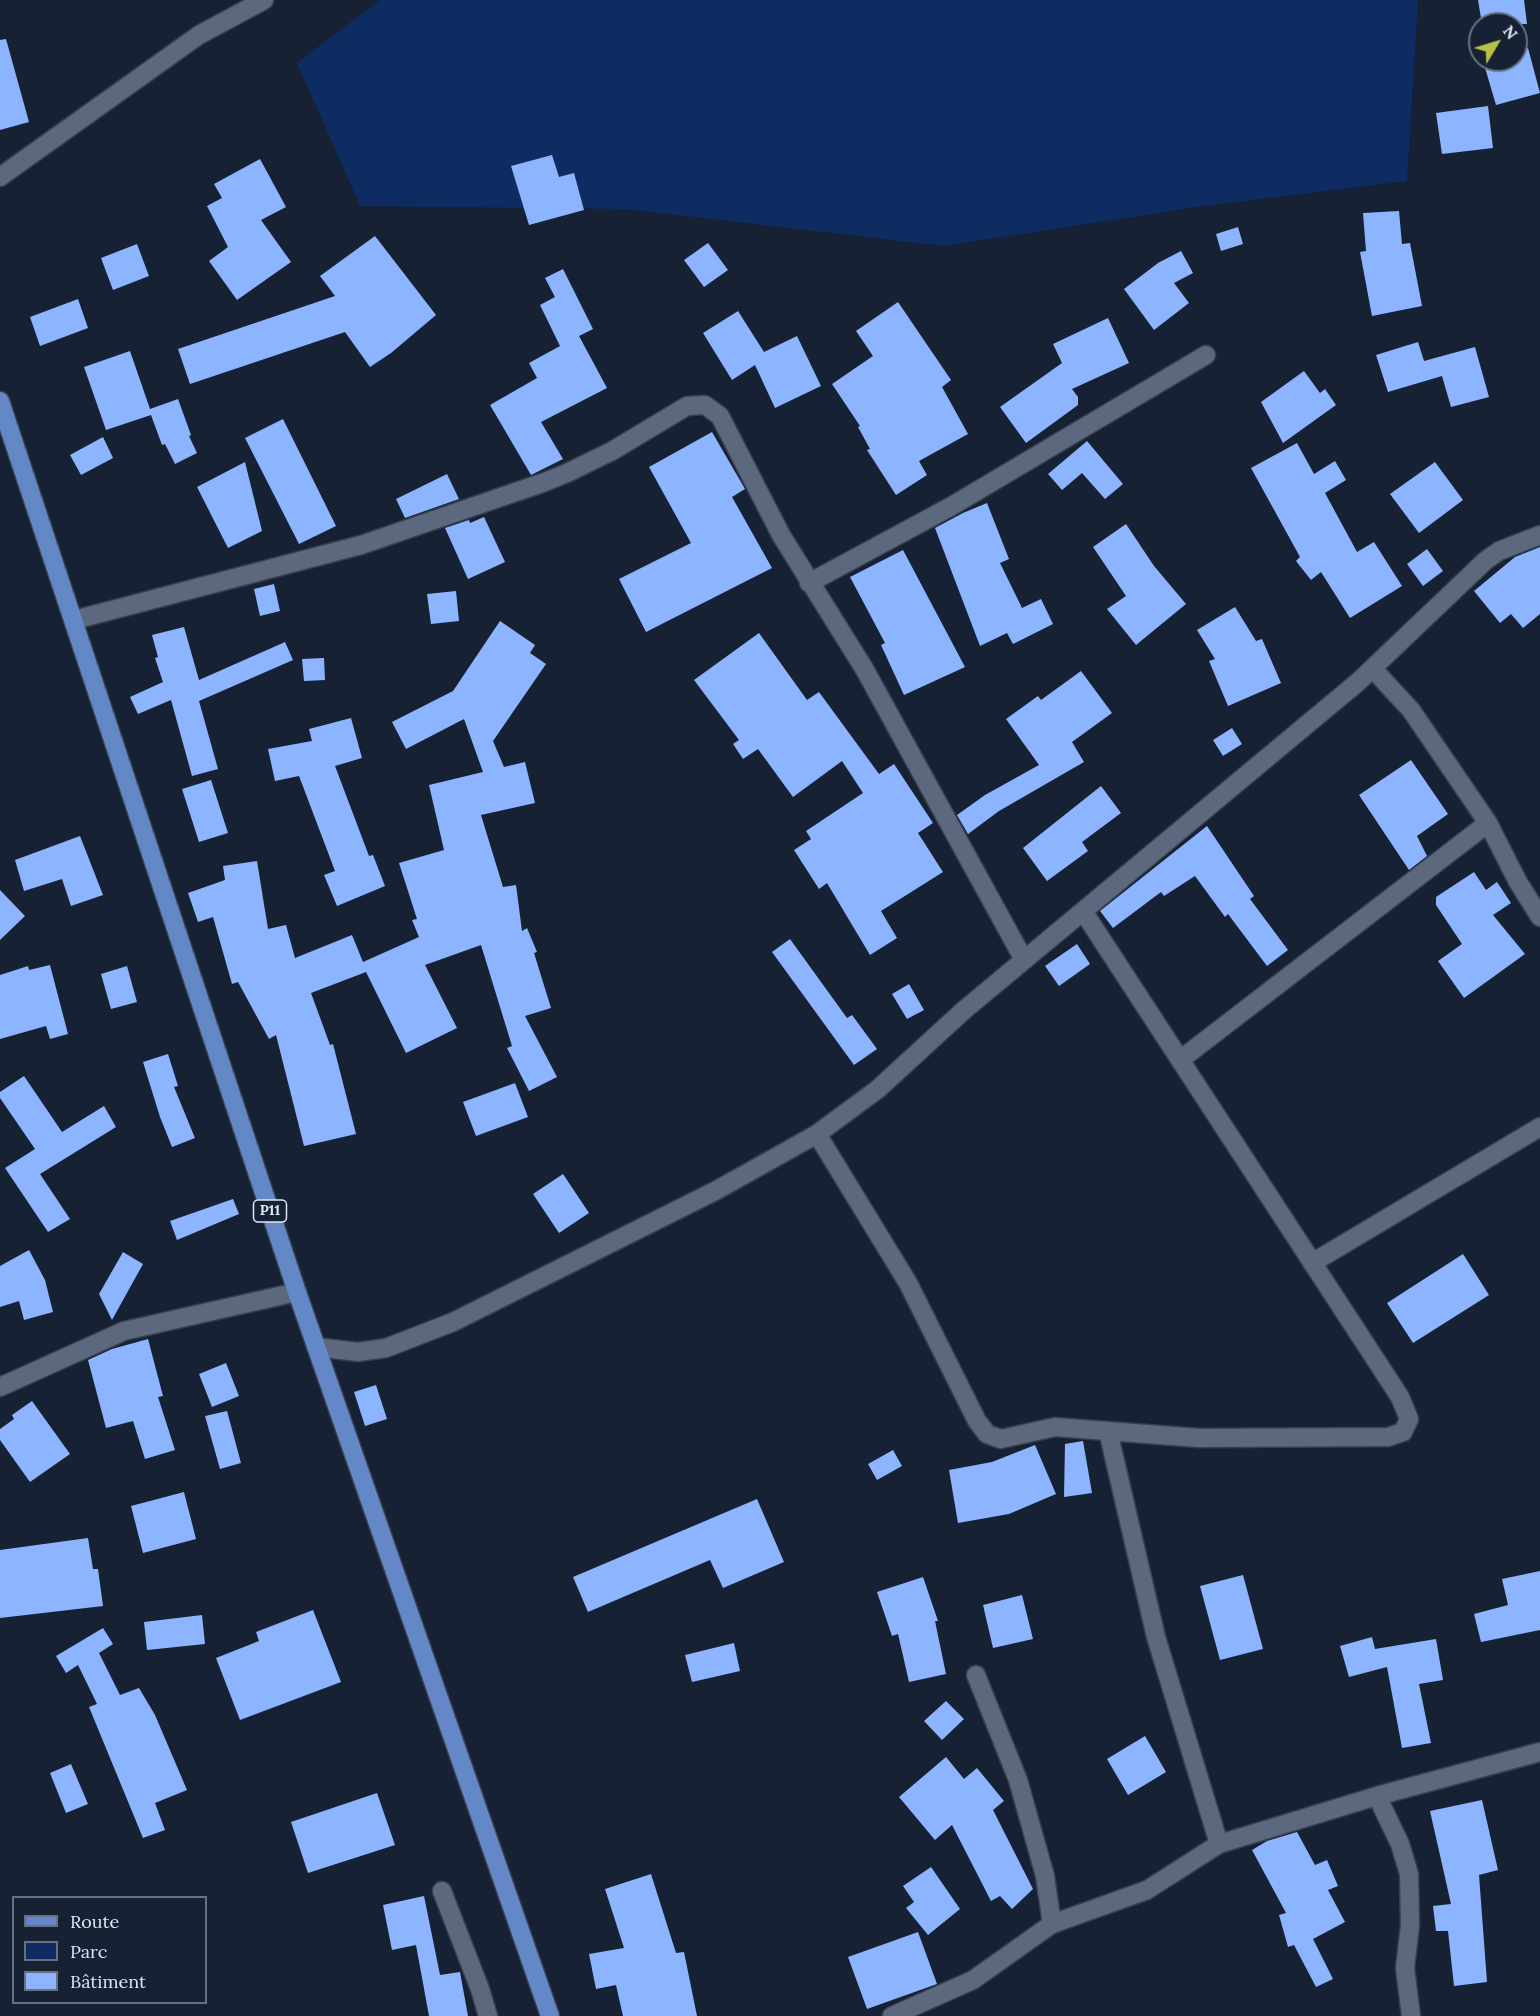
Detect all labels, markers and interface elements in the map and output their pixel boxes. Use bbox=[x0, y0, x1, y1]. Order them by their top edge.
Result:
north arrow bbox=[1468, 12, 1528, 72]
text: N bbox=[1499, 21, 1522, 43]
road number: P11 bbox=[254, 1200, 286, 1222]
legend bbox=[12, 1896, 207, 2004]
text: Route bbox=[70, 1910, 119, 1933]
text: Parc bbox=[70, 1940, 107, 1963]
text: Bâtiment bbox=[70, 1970, 146, 1993]

